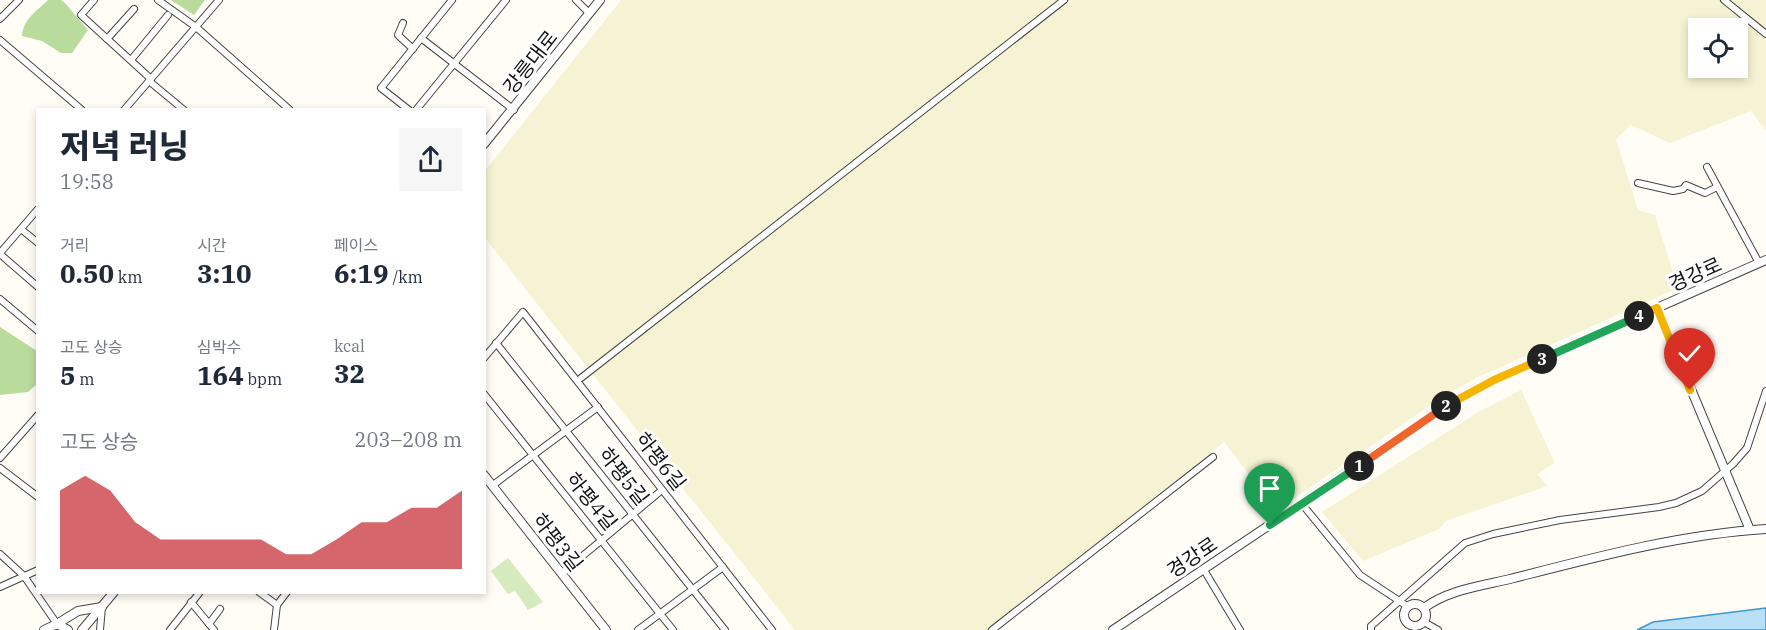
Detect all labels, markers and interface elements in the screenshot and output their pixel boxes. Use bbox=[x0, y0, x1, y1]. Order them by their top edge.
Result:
map controls bbox=[1688, 18, 1748, 78]
button: locate bbox=[1688, 18, 1748, 78]
street label: 강릉대로 bbox=[497, 25, 563, 99]
text: 저녁 러닝 bbox=[60, 124, 189, 167]
button: share bbox=[399, 128, 462, 191]
text: 19:58 bbox=[60, 168, 114, 195]
text: 거리 bbox=[60, 235, 89, 255]
text: 시간 bbox=[197, 235, 226, 255]
text: 페이스 bbox=[334, 235, 378, 255]
street label: 경강로 bbox=[1664, 250, 1726, 298]
text: 0.50 bbox=[60, 256, 114, 290]
text: 3:10 bbox=[197, 256, 252, 290]
text: 6:19 bbox=[334, 256, 389, 290]
text: km bbox=[114, 267, 142, 287]
text: /km bbox=[389, 267, 423, 287]
pin: 4 bbox=[1624, 301, 1654, 331]
text: 4 bbox=[1634, 306, 1644, 326]
pin bbox=[1664, 328, 1715, 390]
text: kcal bbox=[334, 336, 365, 356]
text: 고도 상승 bbox=[60, 337, 123, 357]
text: 심박수 bbox=[197, 337, 241, 357]
icon: check bbox=[1673, 337, 1706, 370]
pin: 3 bbox=[1527, 344, 1557, 374]
text: 3 bbox=[1537, 349, 1547, 369]
text: 32 bbox=[334, 356, 365, 390]
text: 5 bbox=[60, 358, 76, 392]
text: 164 bbox=[197, 358, 244, 392]
text: m bbox=[76, 369, 95, 389]
text: bpm bbox=[244, 369, 282, 389]
pin: 2 bbox=[1431, 391, 1461, 421]
text: 2 bbox=[1441, 396, 1451, 416]
text: 203–208 m bbox=[355, 426, 462, 453]
street label: 하평6길 bbox=[630, 426, 692, 496]
text: 고도 상승 bbox=[60, 428, 138, 455]
street label: 하평5길 bbox=[593, 441, 655, 511]
pin: 1 bbox=[1344, 451, 1374, 481]
text: 1 bbox=[1354, 456, 1364, 476]
pin bbox=[1244, 463, 1295, 525]
street label: 하평4길 bbox=[560, 466, 624, 536]
icon: arrive bbox=[1253, 472, 1286, 505]
street label: 하평3길 bbox=[527, 507, 589, 577]
street label: 경강로 bbox=[1162, 530, 1222, 584]

